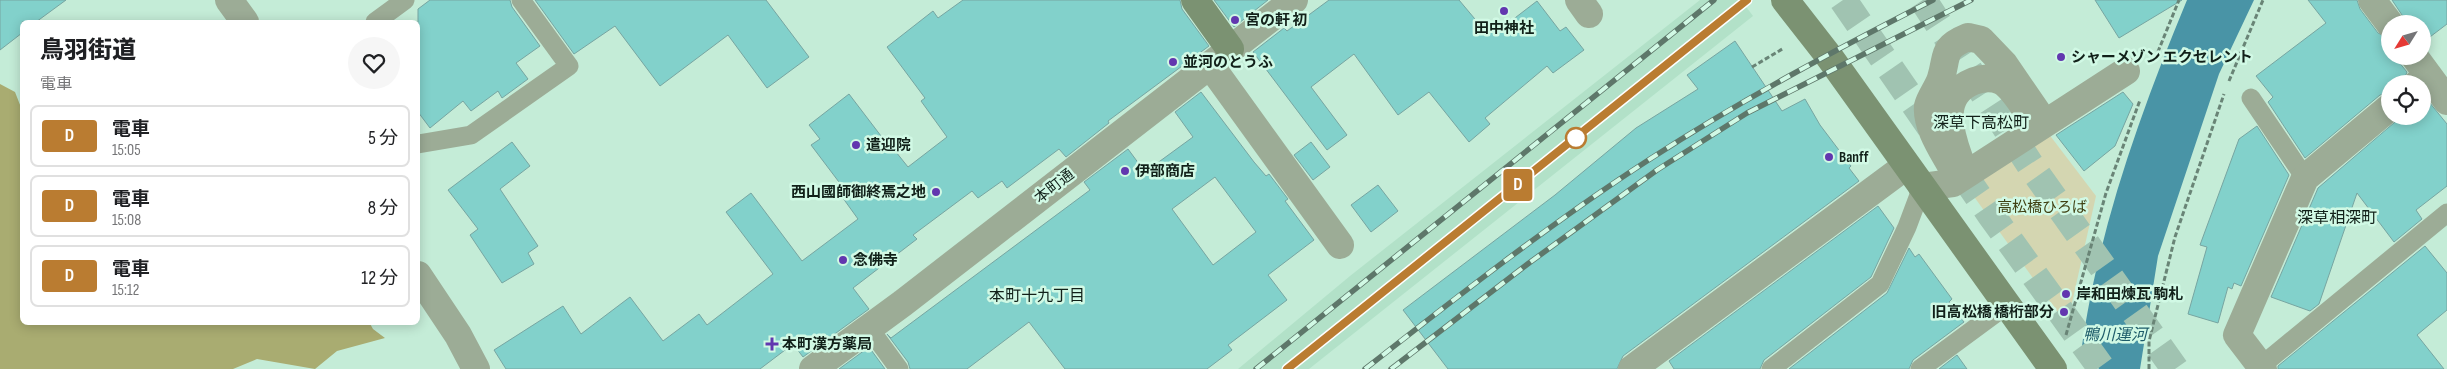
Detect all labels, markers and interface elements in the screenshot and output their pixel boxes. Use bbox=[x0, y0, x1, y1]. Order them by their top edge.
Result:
marker: 田中神社 bbox=[1498, 5, 1510, 17]
place label: 宮の軒 初 bbox=[1245, 11, 1307, 30]
marker: 宮の軒 初 bbox=[1229, 14, 1241, 26]
north arrow bbox=[2381, 15, 2431, 65]
map controls bbox=[2381, 15, 2431, 125]
place label: 田中神社 bbox=[1474, 19, 1534, 38]
text: 鳥羽街道 bbox=[40, 36, 136, 65]
button: heart bbox=[348, 37, 400, 89]
place label: シャーメゾン エクセレント bbox=[2071, 48, 2253, 67]
marker: シャーメゾン エクセレント bbox=[2055, 51, 2067, 63]
place label: 並河のとうふ bbox=[1183, 53, 1273, 72]
marker: 並河のとうふ bbox=[1167, 56, 1179, 68]
text: 電車 bbox=[40, 75, 72, 94]
button: locate bbox=[2381, 75, 2431, 125]
district label: 深草下高松町 bbox=[1933, 114, 2029, 133]
text: 電車 bbox=[112, 118, 150, 141]
text: D bbox=[65, 125, 74, 146]
text: 5 分 bbox=[368, 127, 398, 150]
unlabelled marker bbox=[1565, 127, 1587, 149]
place label: 遣迎院 bbox=[866, 136, 911, 155]
marker: 遣迎院 bbox=[850, 139, 862, 151]
text: 15:05 bbox=[112, 141, 141, 160]
place label: Banff bbox=[1839, 148, 1869, 167]
marker: Banff bbox=[1823, 151, 1835, 163]
place label: 伊部商店 bbox=[1135, 162, 1195, 181]
street label: 本町通 bbox=[1031, 165, 1078, 208]
marker: 伊部商店 bbox=[1119, 165, 1131, 177]
line badge: D bbox=[1502, 169, 1534, 201]
text: D bbox=[1513, 174, 1523, 195]
place label: 西山國師御終焉之地 bbox=[791, 183, 926, 202]
marker: 西山國師御終焉之地 bbox=[930, 186, 942, 198]
text: 電車 bbox=[112, 188, 150, 211]
text: D bbox=[65, 195, 74, 216]
text: 8 分 bbox=[368, 197, 398, 220]
park label: 高松橋ひろば bbox=[1997, 198, 2087, 217]
district label: 深草相深町 bbox=[2297, 209, 2377, 228]
text: 15:08 bbox=[112, 211, 141, 230]
place label: 念佛寺 bbox=[853, 251, 898, 270]
marker: 念佛寺 bbox=[837, 254, 849, 266]
text: 電車 bbox=[112, 258, 150, 281]
text: D bbox=[65, 265, 74, 286]
text: 12 分 bbox=[361, 267, 398, 290]
text: 15:12 bbox=[112, 281, 139, 300]
place label: 岸和田煉瓦 駒札 bbox=[2076, 285, 2183, 304]
district label: 本町十九丁目 bbox=[989, 287, 1085, 306]
marker: 岸和田煉瓦 駒札 bbox=[2060, 288, 2072, 300]
place label: 旧高松橋 橋桁部分 bbox=[1932, 303, 2054, 322]
marker: 旧高松橋 橋桁部分 bbox=[2058, 306, 2070, 318]
water label: 鴨川運河 bbox=[2083, 326, 2150, 345]
place label: 本町漢方薬局 bbox=[782, 335, 872, 354]
marker: 本町漢方薬局 bbox=[766, 338, 778, 350]

